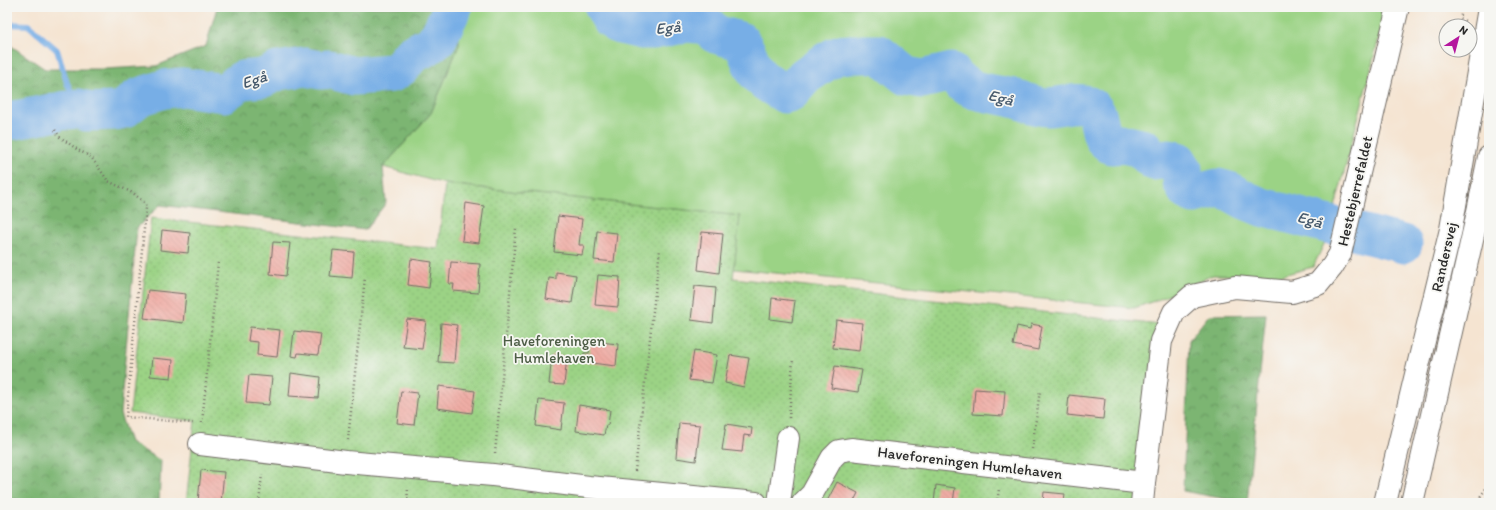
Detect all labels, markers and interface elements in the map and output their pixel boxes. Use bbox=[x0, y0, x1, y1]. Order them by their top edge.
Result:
water label: Egå bbox=[654, 17, 682, 38]
north arrow bbox=[1438, 18, 1478, 58]
text: N bbox=[1457, 23, 1470, 38]
water label: Egå bbox=[239, 66, 270, 92]
water label: Egå bbox=[986, 85, 1016, 110]
street label: Hestebjerrefaldet bbox=[1334, 134, 1377, 248]
water label: Egå bbox=[1295, 207, 1325, 232]
street label: Randersvej bbox=[1427, 220, 1461, 294]
park label: Haveforeningen Humlehaven bbox=[503, 332, 606, 367]
street label: Haveforeningen Humlehaven bbox=[876, 443, 1064, 483]

